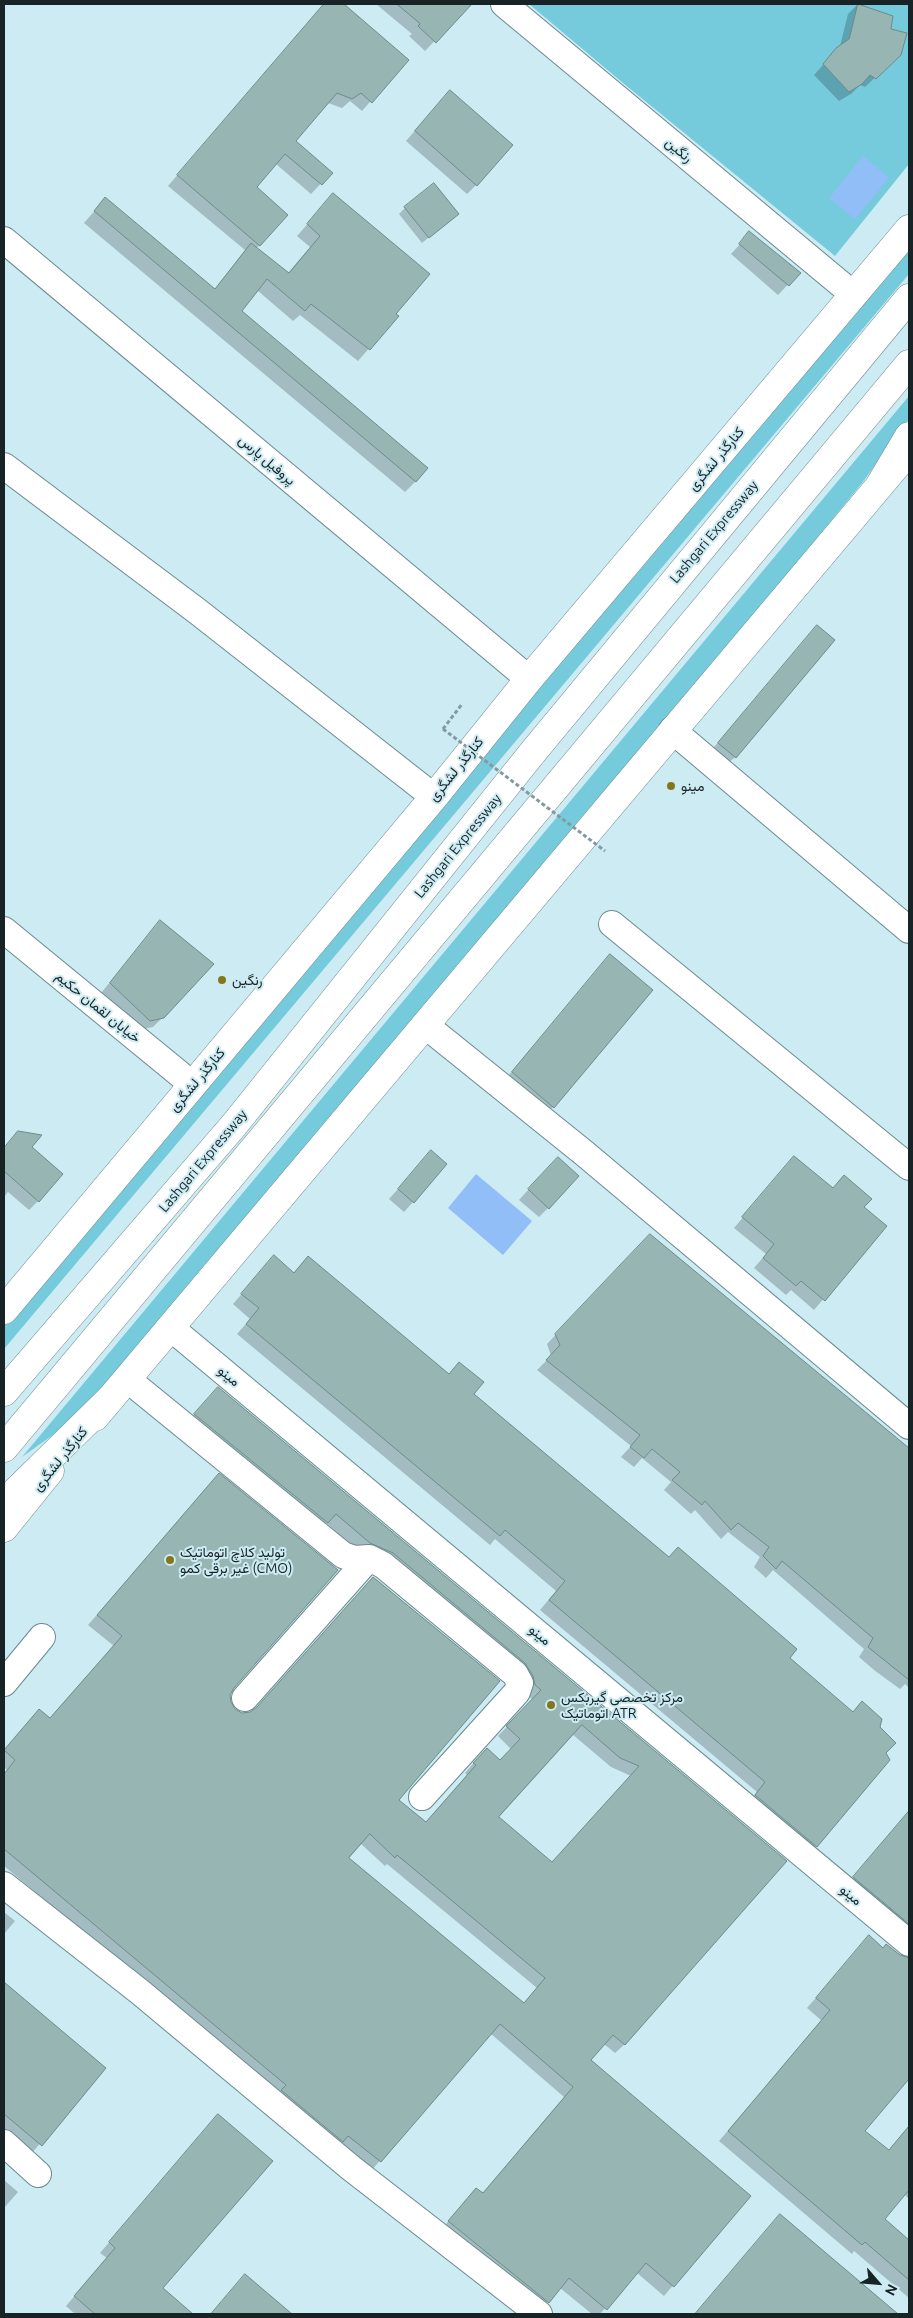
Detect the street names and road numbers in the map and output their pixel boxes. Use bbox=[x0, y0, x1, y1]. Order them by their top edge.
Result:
street label: رنگین bbox=[662, 134, 696, 166]
street label: کنارگذر لشگری bbox=[684, 424, 748, 494]
street label: پروفیل پارس bbox=[235, 431, 299, 489]
street label: Lashgari Expressway bbox=[666, 477, 762, 587]
street label: کنارگذر لشگری bbox=[425, 733, 487, 805]
street label: Lashgari Expressway bbox=[411, 791, 505, 901]
street label: خیابان لقمان حکیم bbox=[52, 968, 144, 1046]
street label: کنارگذر لشگری bbox=[165, 1045, 229, 1115]
street label: Lashgari Expressway bbox=[155, 1106, 251, 1216]
street label: مینو bbox=[215, 1362, 243, 1390]
street label: کنارگذر لشگری bbox=[29, 1423, 91, 1495]
street label: مینو bbox=[526, 1621, 554, 1649]
street label: مینو bbox=[837, 1881, 865, 1909]

